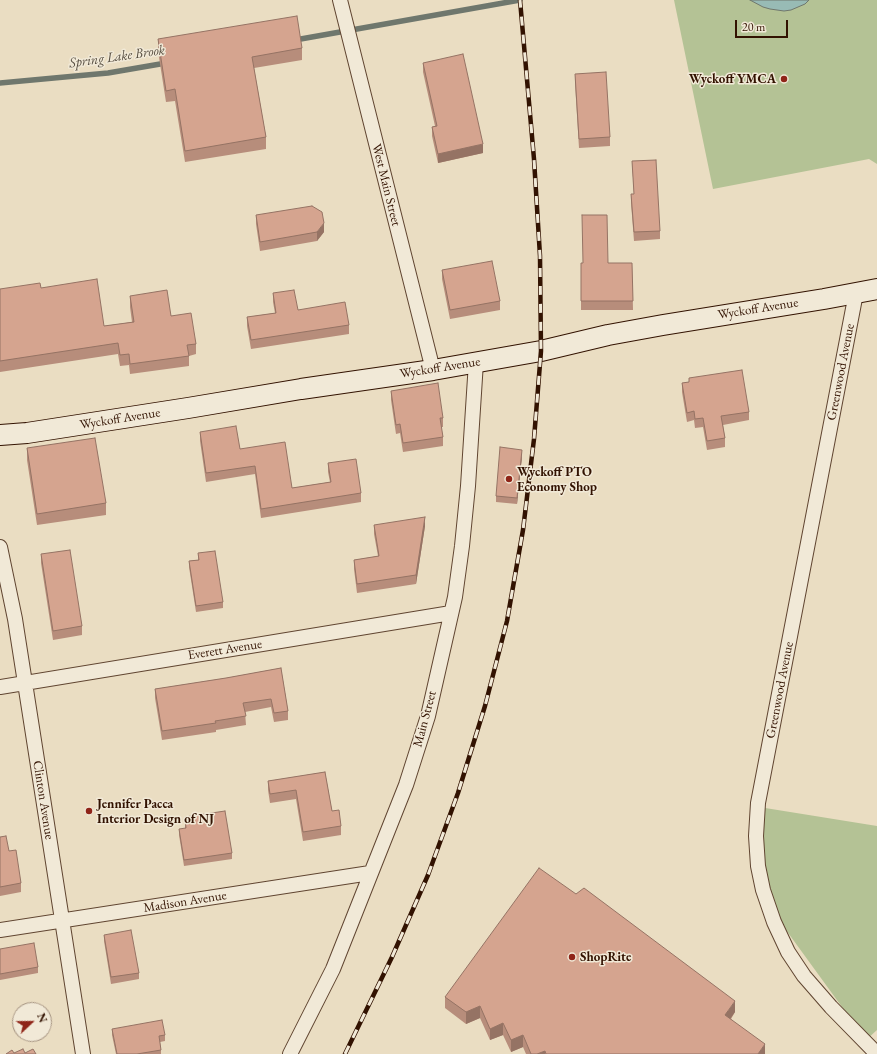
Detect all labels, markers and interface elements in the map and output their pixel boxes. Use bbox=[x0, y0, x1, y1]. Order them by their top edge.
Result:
scale bar bbox=[737, 12, 790, 38]
text: 20 m bbox=[742, 19, 765, 35]
water label: Spring Lake Brook bbox=[68, 42, 166, 72]
place label: Wyckoff YMCA bbox=[689, 71, 776, 87]
marker: Wyckoff YMCA bbox=[779, 74, 789, 84]
street label: West Main Street bbox=[368, 142, 404, 228]
street label: Wyckoff Avenue bbox=[717, 295, 799, 323]
street label: Greenwood Avenue bbox=[824, 322, 858, 422]
street label: Wyckoff Avenue bbox=[399, 354, 481, 382]
street label: Wyckoff Avenue bbox=[79, 405, 161, 433]
place label: Wyckoff PTO Economy Shop bbox=[517, 464, 597, 495]
marker: Wyckoff PTO Economy Shop bbox=[504, 474, 514, 484]
street label: Everett Avenue bbox=[187, 636, 263, 664]
street label: Greenwood Avenue bbox=[763, 640, 797, 740]
street label: Main Street bbox=[410, 689, 440, 749]
street label: Clinton Avenue bbox=[29, 759, 57, 841]
place label: Jennifer Pacca Interior Design of NJ bbox=[97, 796, 214, 827]
marker: Jennifer Pacca Interior Design of NJ bbox=[84, 806, 94, 816]
street label: Madison Avenue bbox=[142, 888, 228, 916]
place label: ShopRite bbox=[580, 949, 631, 965]
marker: ShopRite bbox=[567, 952, 577, 962]
north arrow bbox=[12, 1002, 52, 1042]
text: N bbox=[34, 1011, 50, 1025]

